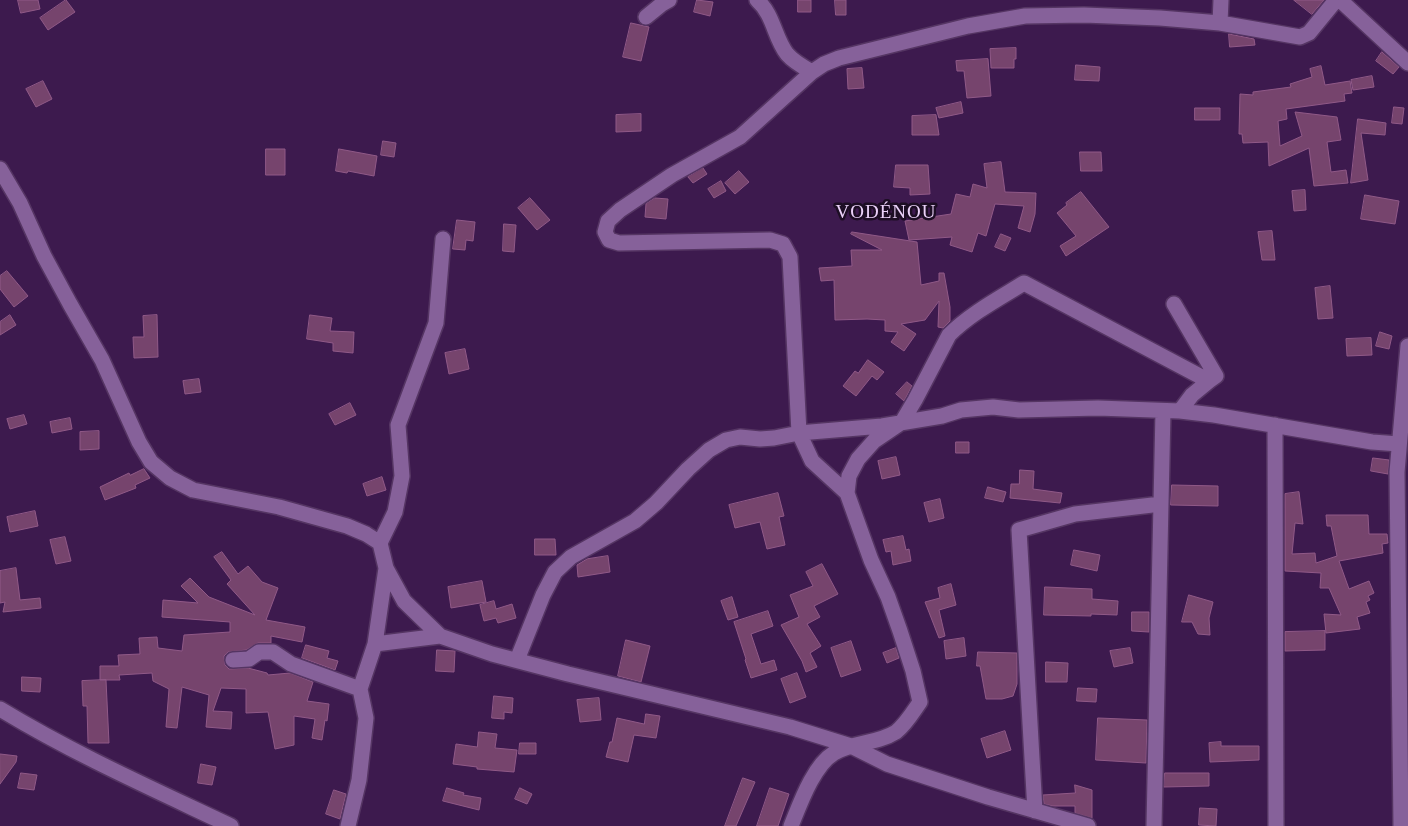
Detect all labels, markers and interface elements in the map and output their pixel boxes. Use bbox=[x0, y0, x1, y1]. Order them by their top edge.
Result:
district label: VODÉNOU bbox=[835, 202, 937, 224]

